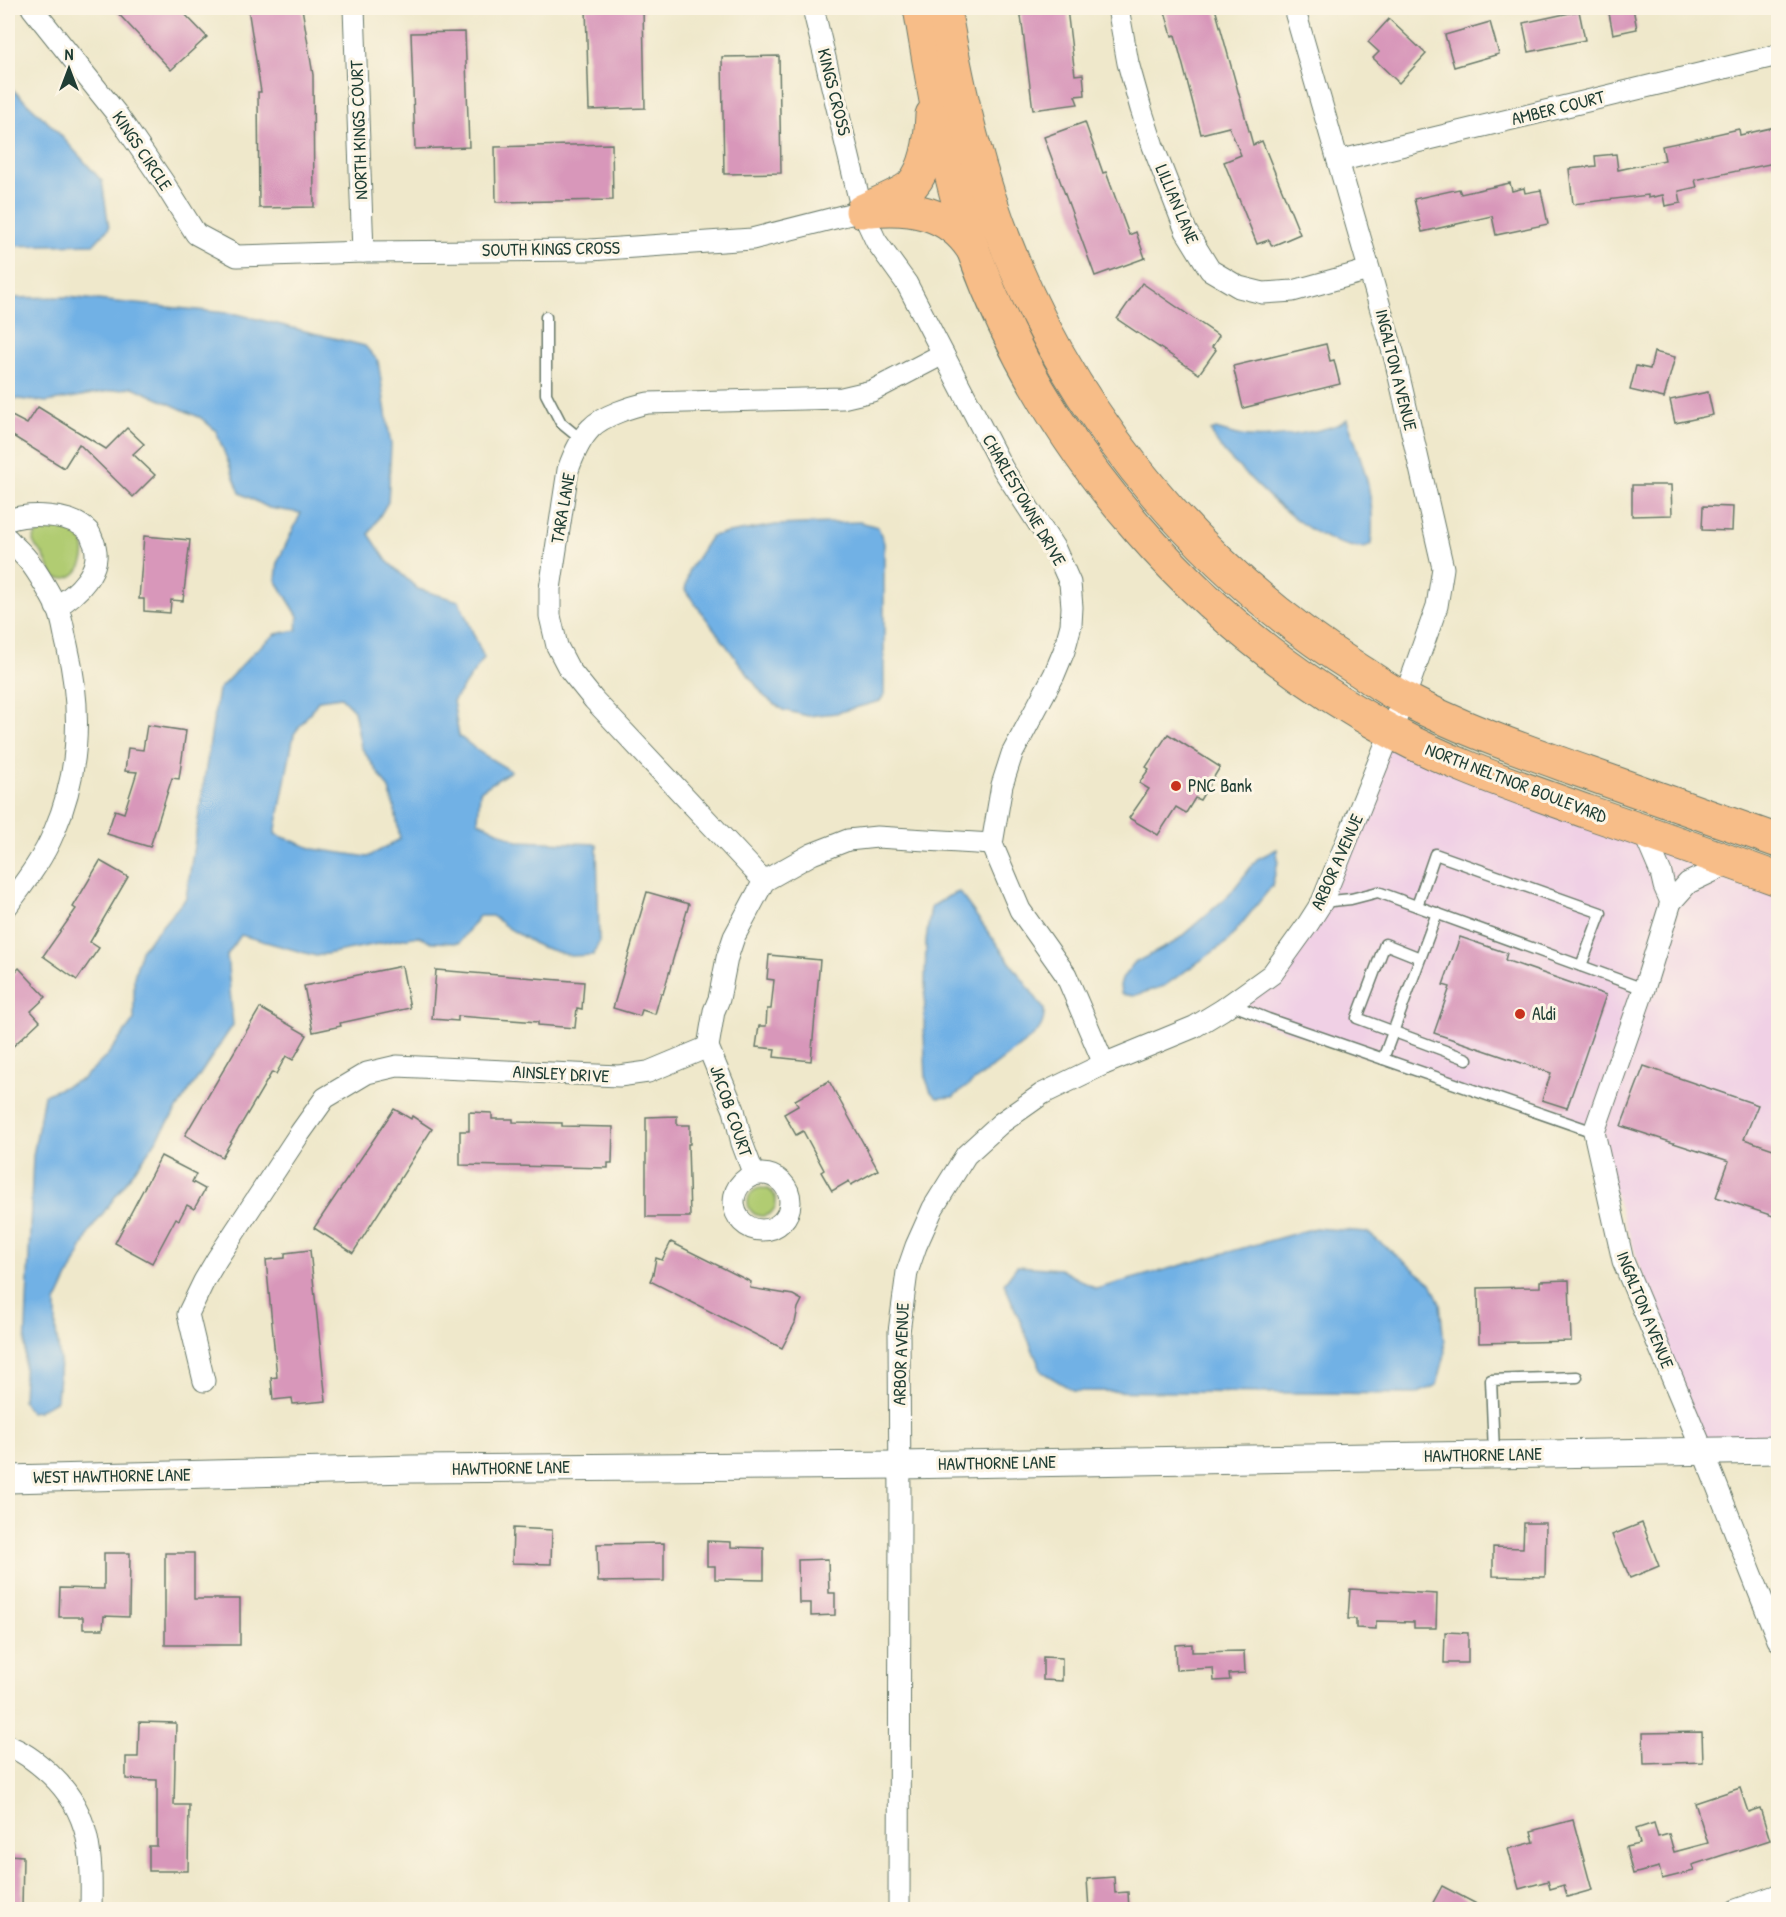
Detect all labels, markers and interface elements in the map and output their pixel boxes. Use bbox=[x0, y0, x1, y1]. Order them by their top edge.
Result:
north arrow bbox=[39, 39, 99, 99]
text: N bbox=[65, 43, 74, 65]
street label: KINGS CROSS bbox=[812, 46, 857, 138]
street label: NORTH KINGS COURT bbox=[344, 59, 373, 200]
street label: AMBER COURT bbox=[1509, 84, 1608, 131]
street label: KINGS CIRCLE bbox=[107, 106, 178, 195]
street label: LILLIAN LANE bbox=[1150, 160, 1205, 247]
street label: SOUTH KINGS CROSS bbox=[482, 235, 620, 262]
street label: INGALTON AVENUE bbox=[1369, 307, 1424, 433]
street label: CHARLESTOWNE DRIVE bbox=[977, 429, 1072, 570]
street label: TARA LANE bbox=[544, 471, 581, 545]
street label: NORTH NELTNOR BOULEVARD bbox=[1422, 736, 1611, 829]
place label: PNC Bank bbox=[1188, 773, 1253, 798]
marker: PNC Bank bbox=[1169, 779, 1183, 793]
street label: ARBOR AVENUE bbox=[1304, 810, 1369, 914]
place label: Aldi bbox=[1532, 1001, 1557, 1026]
marker: Aldi bbox=[1513, 1007, 1527, 1021]
street label: AINSLEY DRIVE bbox=[512, 1058, 610, 1089]
street label: JACOB COURT bbox=[704, 1062, 759, 1160]
street label: INGALTON AVENUE bbox=[1611, 1247, 1680, 1372]
street label: ARBOR AVENUE bbox=[886, 1302, 915, 1406]
street label: HAWTHORNE LANE bbox=[1424, 1441, 1542, 1468]
street label: HAWTHORNE LANE bbox=[938, 1449, 1056, 1476]
street label: HAWTHORNE LANE bbox=[452, 1454, 570, 1481]
street label: WEST HAWTHORNE LANE bbox=[33, 1462, 191, 1489]

